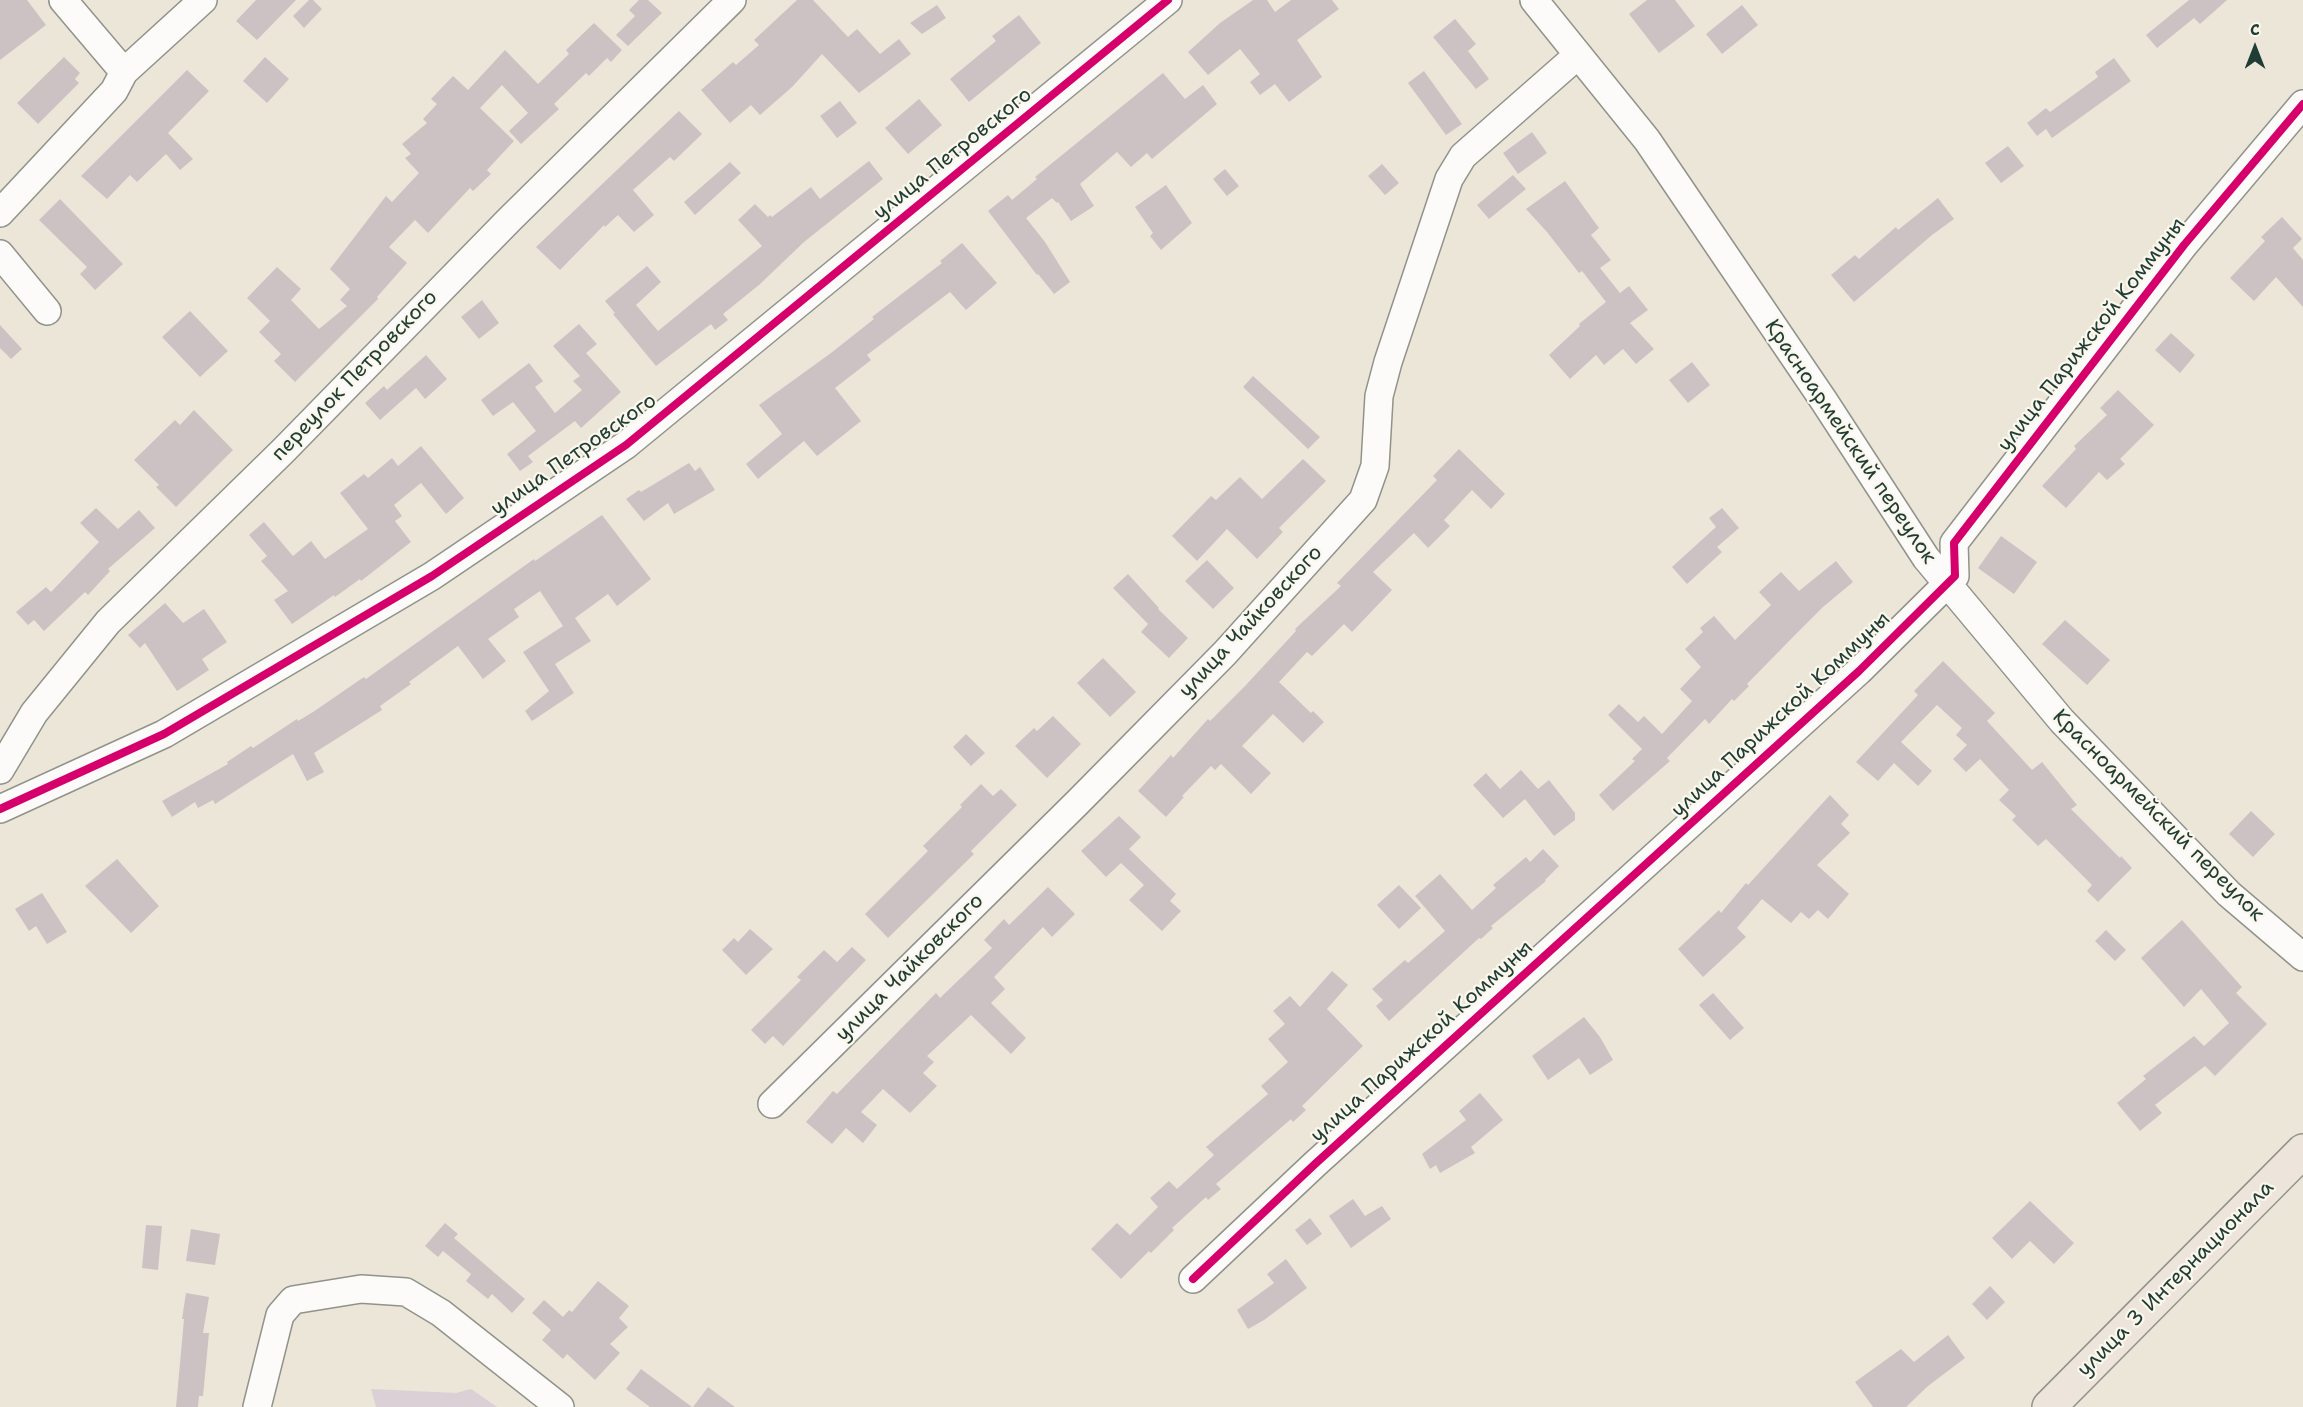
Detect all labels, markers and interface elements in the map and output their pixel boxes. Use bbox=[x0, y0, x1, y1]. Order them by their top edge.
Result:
north arrow bbox=[2225, 18, 2285, 78]
text: С bbox=[2250, 19, 2260, 40]
street label: улица Петровского bbox=[869, 82, 1037, 226]
street label: улица Парижской Коммуны bbox=[1993, 213, 2191, 457]
street label: переулок Петровского bbox=[267, 285, 443, 467]
street label: Красноармейский переулок bbox=[1759, 315, 1941, 569]
street label: улица Петровского bbox=[486, 388, 662, 522]
street label: улица Чайковского bbox=[1174, 541, 1328, 703]
street label: улица Парижской Коммуны bbox=[1666, 607, 1896, 823]
street label: Красноармейский переулок bbox=[2047, 705, 2269, 927]
street label: улица Чайковского bbox=[831, 889, 989, 1047]
street label: улица Парижской Коммуны bbox=[1306, 936, 1538, 1148]
street label: улица 3 Интернационала bbox=[2072, 1175, 2280, 1383]

